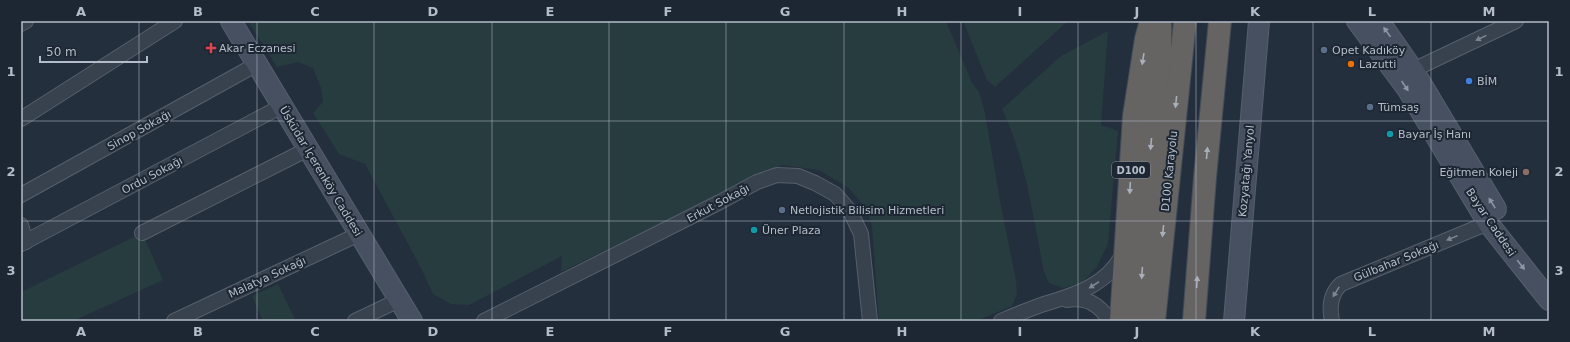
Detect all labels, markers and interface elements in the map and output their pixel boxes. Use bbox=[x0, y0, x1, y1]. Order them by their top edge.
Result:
text: A bbox=[76, 4, 86, 19]
text: B bbox=[193, 4, 203, 19]
text: C bbox=[310, 4, 320, 19]
text: D bbox=[428, 4, 439, 19]
text: E bbox=[546, 4, 554, 19]
text: F bbox=[664, 4, 672, 19]
text: G bbox=[780, 4, 790, 19]
text: H bbox=[897, 4, 907, 19]
text: I bbox=[1018, 4, 1022, 19]
text: J bbox=[1134, 4, 1139, 19]
text: K bbox=[1250, 4, 1261, 19]
text: L bbox=[1368, 4, 1376, 19]
text: M bbox=[1483, 4, 1495, 19]
one-way arrow bbox=[1383, 27, 1391, 38]
one-way arrow bbox=[1475, 35, 1486, 41]
scale bar bbox=[40, 38, 147, 64]
place label: Akar Eczanesi bbox=[219, 42, 296, 55]
marker: Akar Eczanesi bbox=[206, 43, 216, 53]
place label: Opet Kadıköy bbox=[1332, 44, 1406, 57]
text: 50 m bbox=[46, 45, 77, 59]
marker: Opet Kadıköy bbox=[1319, 45, 1329, 55]
one-way arrow bbox=[1140, 53, 1146, 65]
place label: Lazutti bbox=[1359, 58, 1396, 71]
marker: Lazutti bbox=[1346, 59, 1356, 69]
text: 1 bbox=[6, 64, 16, 79]
text: 1 bbox=[1554, 64, 1564, 79]
place label: BİM bbox=[1477, 75, 1497, 88]
marker: BİM bbox=[1464, 76, 1474, 86]
one-way arrow bbox=[1401, 81, 1409, 91]
one-way arrow bbox=[1173, 96, 1180, 108]
place label: Tümsaş bbox=[1377, 101, 1419, 114]
marker: Tümsaş bbox=[1365, 102, 1375, 112]
street label: Üsküdar İçerenköy Caddesi bbox=[277, 104, 365, 239]
street label: Sinop Sokağı bbox=[105, 108, 173, 153]
street label: Kozyatağı Yanyol bbox=[1236, 125, 1257, 218]
place label: Bayar İş Hanı bbox=[1398, 128, 1471, 141]
marker: Bayar İş Hanı bbox=[1385, 129, 1395, 139]
street label: D100 Karayolu bbox=[1159, 130, 1180, 212]
one-way arrow bbox=[1148, 138, 1154, 150]
one-way arrow bbox=[1204, 147, 1211, 159]
street label: Ordu Sokağı bbox=[120, 154, 185, 197]
road number: D100 bbox=[1112, 162, 1150, 178]
text: 2 bbox=[6, 164, 16, 179]
text: 2 bbox=[1554, 164, 1564, 179]
place label: Eğitmen Koleji bbox=[1439, 166, 1518, 179]
marker: Eğitmen Koleji bbox=[1521, 167, 1531, 177]
street label: Erkut Sokağı bbox=[685, 182, 752, 225]
one-way arrow bbox=[1126, 182, 1133, 194]
street label: Bayar Caddesi bbox=[1463, 186, 1518, 259]
one-way arrow bbox=[1489, 197, 1496, 209]
place label: Netlojistik Bilisim Hizmetleri bbox=[790, 204, 944, 217]
marker: Netlojistik Bilisim Hizmetleri bbox=[777, 205, 787, 215]
place label: Üner Plaza bbox=[762, 224, 821, 237]
marker: Üner Plaza bbox=[749, 225, 759, 235]
one-way arrow bbox=[1160, 225, 1166, 237]
one-way arrow bbox=[1446, 235, 1458, 241]
street label: Gülbahar Sokağı bbox=[1352, 238, 1441, 284]
street label: Malatya Sokağı bbox=[227, 254, 308, 301]
one-way arrow bbox=[1517, 260, 1526, 271]
text: 3 bbox=[6, 263, 16, 278]
text: 3 bbox=[1554, 263, 1564, 278]
one-way arrow bbox=[1138, 267, 1145, 279]
one-way arrow bbox=[1193, 276, 1200, 288]
one-way arrow bbox=[1088, 281, 1100, 288]
one-way arrow bbox=[1332, 286, 1339, 298]
text: A bbox=[76, 324, 86, 339]
text: B bbox=[193, 324, 203, 339]
text: C bbox=[310, 324, 320, 339]
text: D bbox=[428, 324, 439, 339]
text: E bbox=[546, 324, 554, 339]
text: F bbox=[664, 324, 672, 339]
text: G bbox=[780, 324, 790, 339]
text: H bbox=[897, 324, 907, 339]
text: I bbox=[1018, 324, 1022, 339]
text: J bbox=[1134, 324, 1139, 339]
text: K bbox=[1250, 324, 1261, 339]
text: L bbox=[1368, 324, 1376, 339]
text: M bbox=[1483, 324, 1495, 339]

